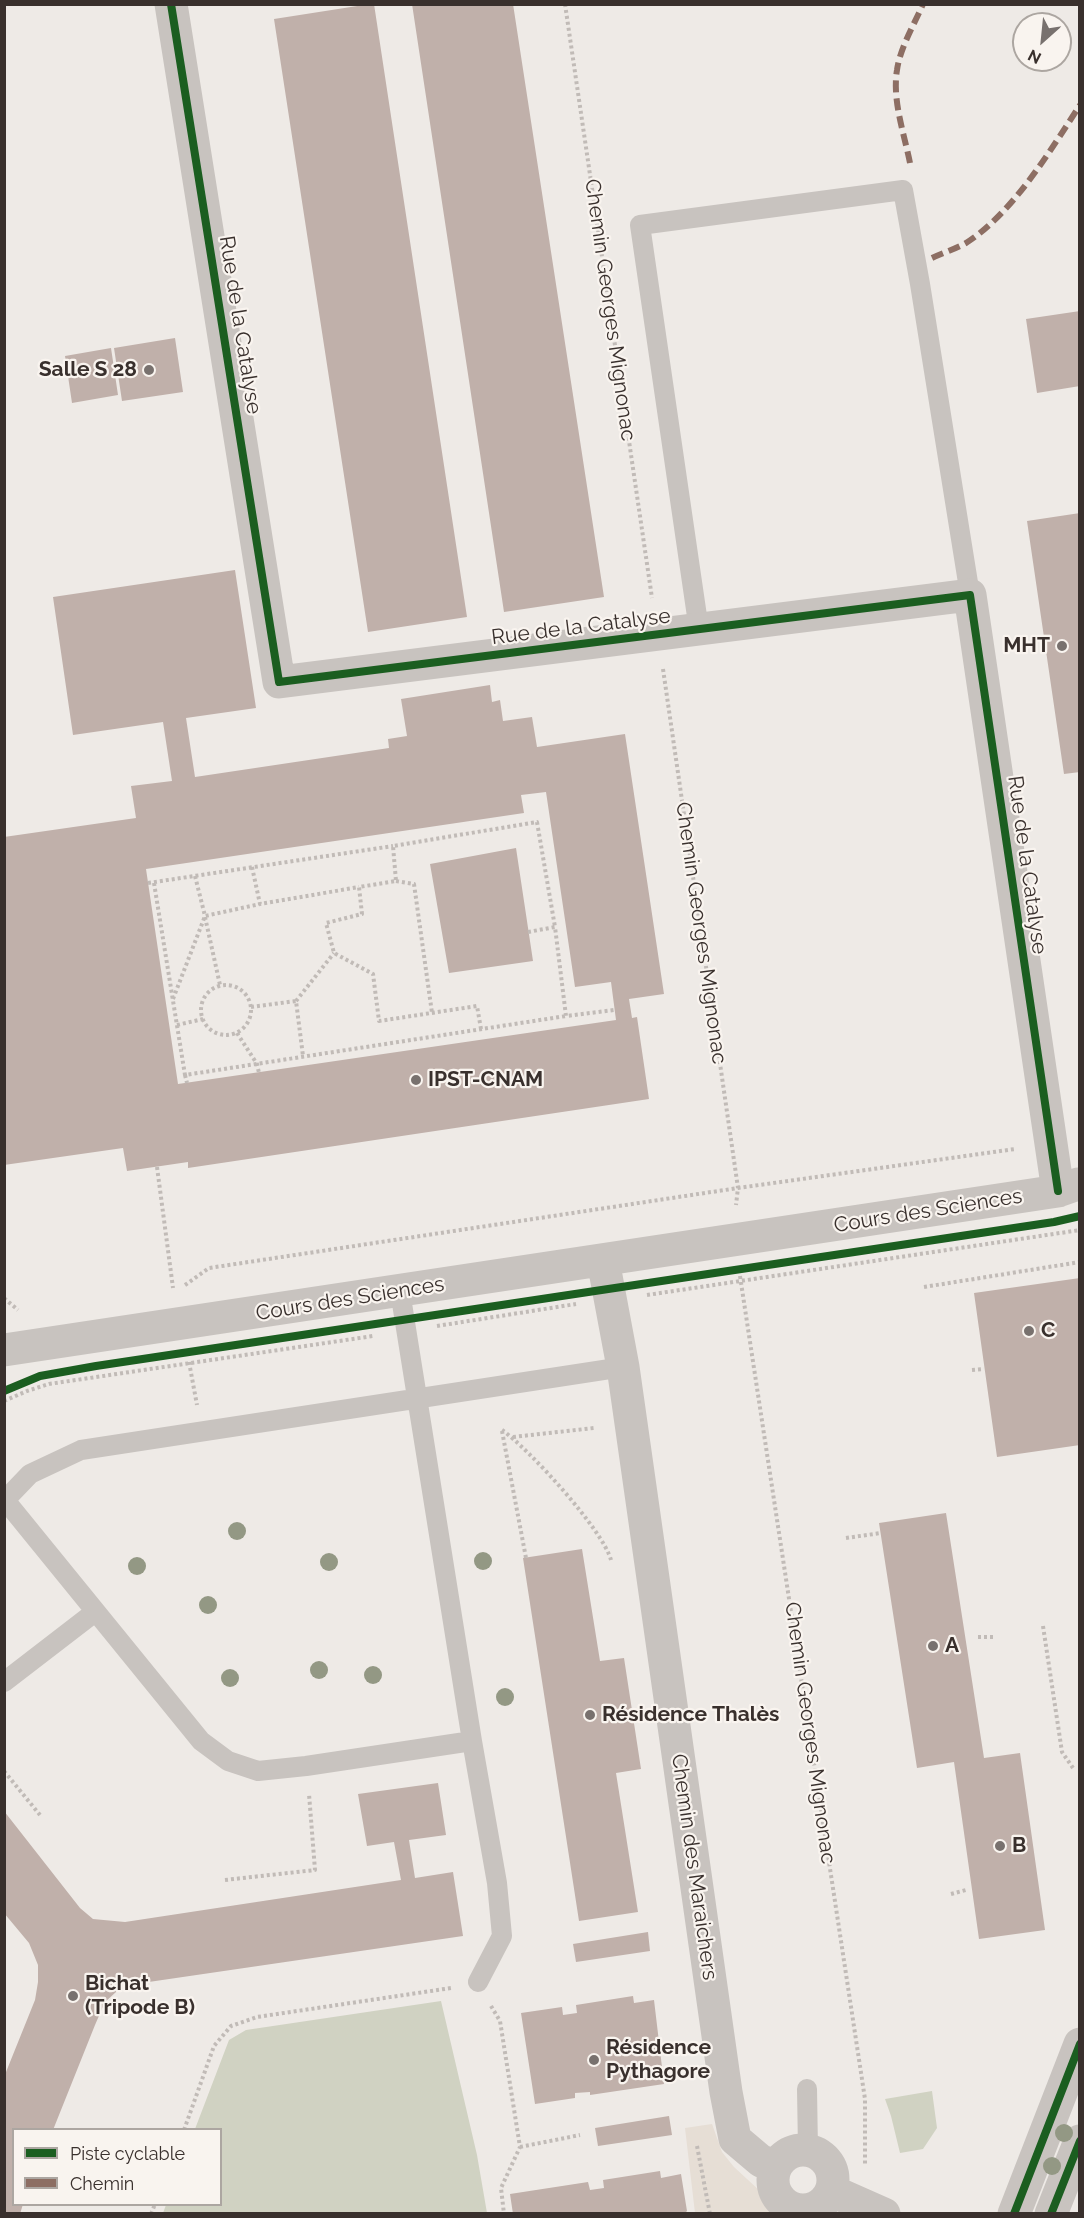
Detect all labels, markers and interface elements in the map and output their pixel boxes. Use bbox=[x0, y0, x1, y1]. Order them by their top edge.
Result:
north arrow bbox=[1012, 12, 1072, 72]
text: N bbox=[1025, 45, 1044, 68]
street label: Chemin Georges Mignonac bbox=[579, 177, 641, 443]
street label: Rue de la Catalyse bbox=[213, 234, 267, 416]
place label: Salle S 28 bbox=[39, 357, 137, 383]
marker: Salle S 28 bbox=[142, 363, 156, 377]
street label: Rue de la Catalyse bbox=[490, 604, 672, 650]
place label: MHT bbox=[1003, 633, 1050, 659]
marker: MHT bbox=[1055, 639, 1069, 653]
street label: Rue de la Catalyse bbox=[1002, 774, 1052, 956]
street label: Chemin Georges Mignonac bbox=[670, 800, 732, 1066]
place label: IPST-CNAM bbox=[428, 1067, 543, 1093]
marker: IPST-CNAM bbox=[409, 1073, 423, 1087]
street label: Cours des Sciences bbox=[832, 1184, 1024, 1238]
street label: Cours des Sciences bbox=[254, 1272, 446, 1326]
place label: C bbox=[1041, 1318, 1055, 1344]
marker: C bbox=[1022, 1324, 1036, 1338]
street label: Chemin Georges Mignonac bbox=[779, 1600, 841, 1866]
place label: A bbox=[945, 1633, 959, 1659]
marker: A bbox=[926, 1639, 940, 1653]
place label: Résidence Thalès bbox=[602, 1702, 779, 1728]
marker: Résidence Thalès bbox=[583, 1708, 597, 1722]
street label: Chemin des Maraichers bbox=[666, 1752, 722, 1982]
place label: B bbox=[1012, 1833, 1026, 1859]
marker: B bbox=[993, 1839, 1007, 1853]
place label: Bichat (Tripode B) bbox=[85, 1971, 195, 2021]
marker: Bichat (Tripode B) bbox=[66, 1989, 80, 2003]
place label: Résidence Pythagore bbox=[606, 2035, 711, 2085]
marker: Résidence Pythagore bbox=[587, 2053, 601, 2067]
legend bbox=[12, 2128, 222, 2206]
text: Piste cyclable bbox=[70, 2143, 185, 2164]
text: Chemin bbox=[70, 2173, 134, 2194]

